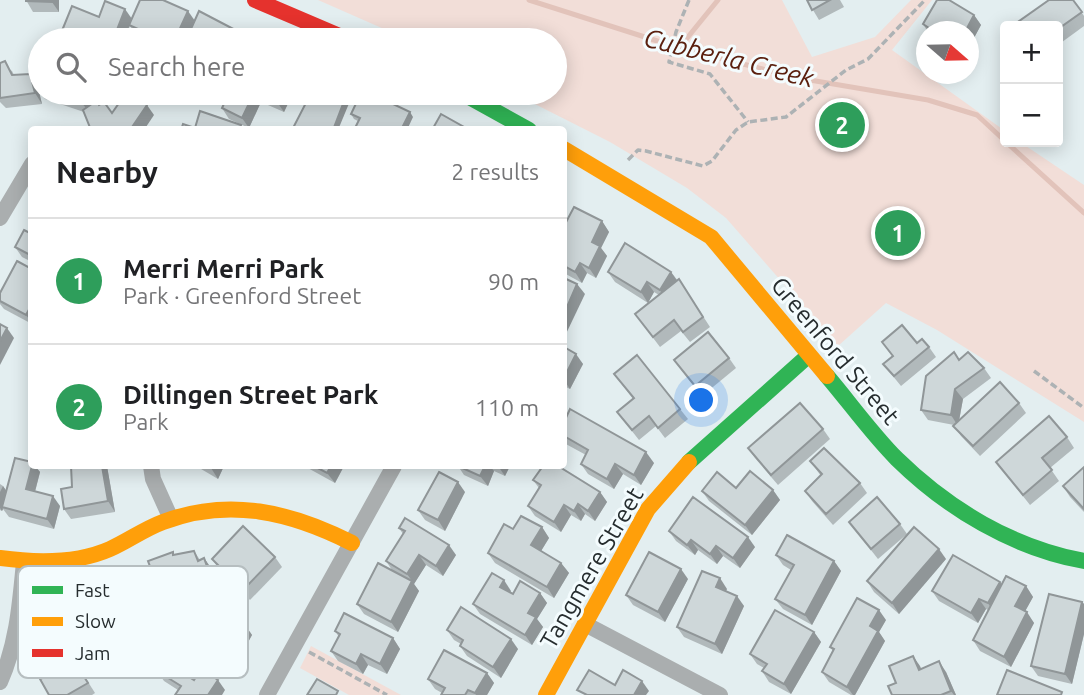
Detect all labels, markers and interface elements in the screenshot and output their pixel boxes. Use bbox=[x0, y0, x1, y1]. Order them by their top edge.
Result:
north arrow bbox=[916, 21, 979, 84]
map controls bbox=[1000, 21, 1063, 147]
button: + bbox=[1000, 21, 1063, 84]
water label: Cubberla Creek bbox=[641, 22, 818, 93]
search box bbox=[28, 28, 567, 105]
icon: search bbox=[52, 48, 90, 86]
text: Search here bbox=[108, 52, 245, 81]
button: − bbox=[1000, 84, 1063, 147]
pin: 2 bbox=[819, 99, 865, 151]
text: Nearby bbox=[56, 155, 158, 189]
text: 2 results bbox=[451, 159, 539, 184]
pin: 1 bbox=[875, 207, 921, 259]
text: Merri Merri Park bbox=[123, 254, 324, 283]
text: 1 bbox=[73, 269, 85, 294]
text: 90 m bbox=[488, 269, 539, 294]
street label: Greenford Street bbox=[766, 272, 905, 430]
text: Park · Greenford Street bbox=[123, 283, 361, 308]
text: Dillingen Street Park bbox=[123, 380, 378, 409]
your location bbox=[684, 383, 718, 417]
text: 2 bbox=[73, 395, 85, 420]
text: 110 m bbox=[475, 395, 539, 420]
text: Park bbox=[123, 409, 169, 434]
street label: Tangmere Street bbox=[535, 482, 649, 653]
legend bbox=[18, 566, 248, 678]
text: Fast bbox=[75, 579, 110, 601]
text: Slow bbox=[75, 610, 116, 632]
text: Jam bbox=[75, 642, 111, 664]

